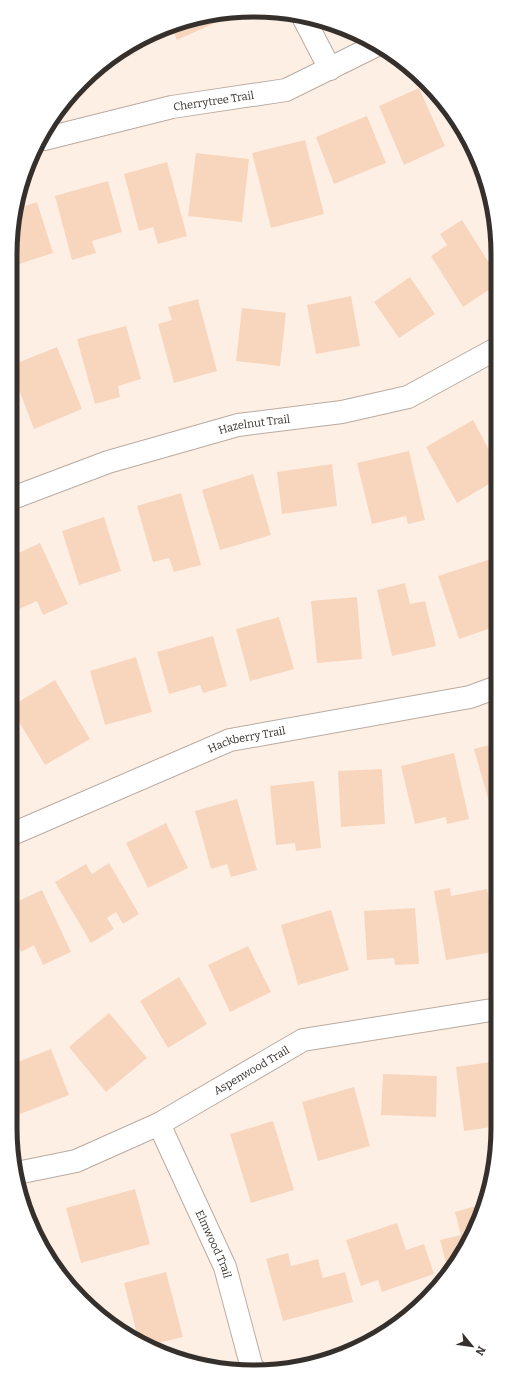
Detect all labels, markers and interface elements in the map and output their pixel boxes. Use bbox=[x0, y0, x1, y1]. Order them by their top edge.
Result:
street label: Cherrytree Trail bbox=[172, 88, 255, 113]
street label: Hazelnut Trail bbox=[217, 412, 291, 437]
street label: Hackberry Trail bbox=[206, 724, 286, 755]
street label: Aspenwood Trail bbox=[211, 1043, 291, 1097]
street label: Elmwood Trail bbox=[193, 1208, 234, 1280]
north arrow bbox=[452, 1326, 492, 1366]
text: N bbox=[472, 1344, 488, 1358]

